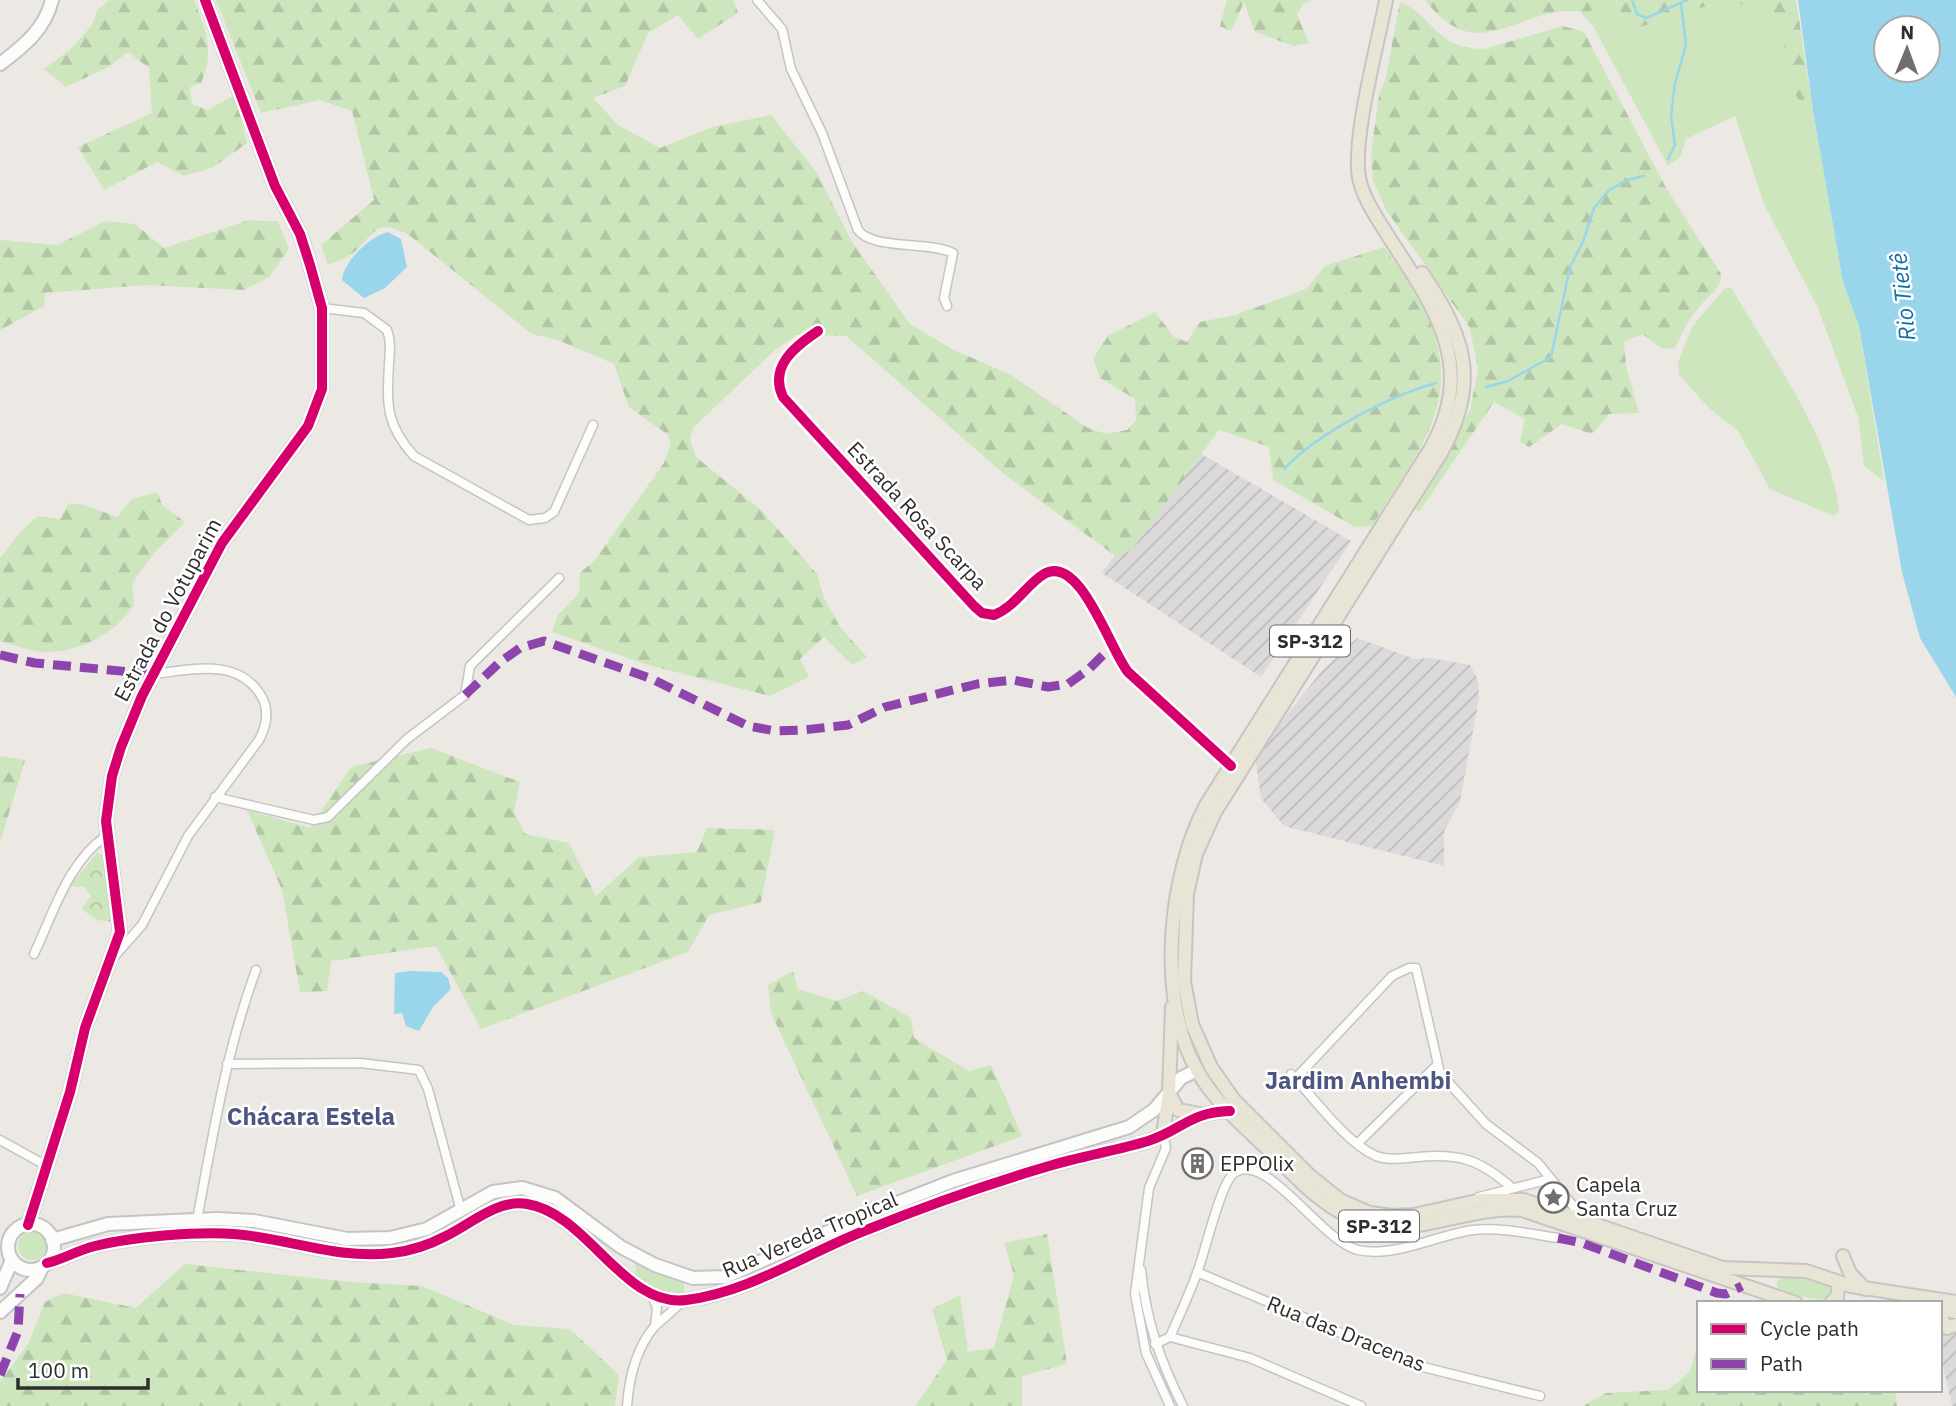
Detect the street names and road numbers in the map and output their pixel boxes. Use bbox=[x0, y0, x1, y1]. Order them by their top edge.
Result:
street label: Estrada Rosa Scarpa bbox=[842, 435, 994, 596]
street label: Estrada do Votuparim bbox=[107, 513, 227, 706]
road number: SP-312 bbox=[1270, 626, 1350, 656]
street label: Rua Vereda Tropical bbox=[718, 1184, 902, 1284]
road number: SP-312 bbox=[1339, 1210, 1419, 1242]
street label: Rua das Dracenas bbox=[1263, 1289, 1430, 1378]

